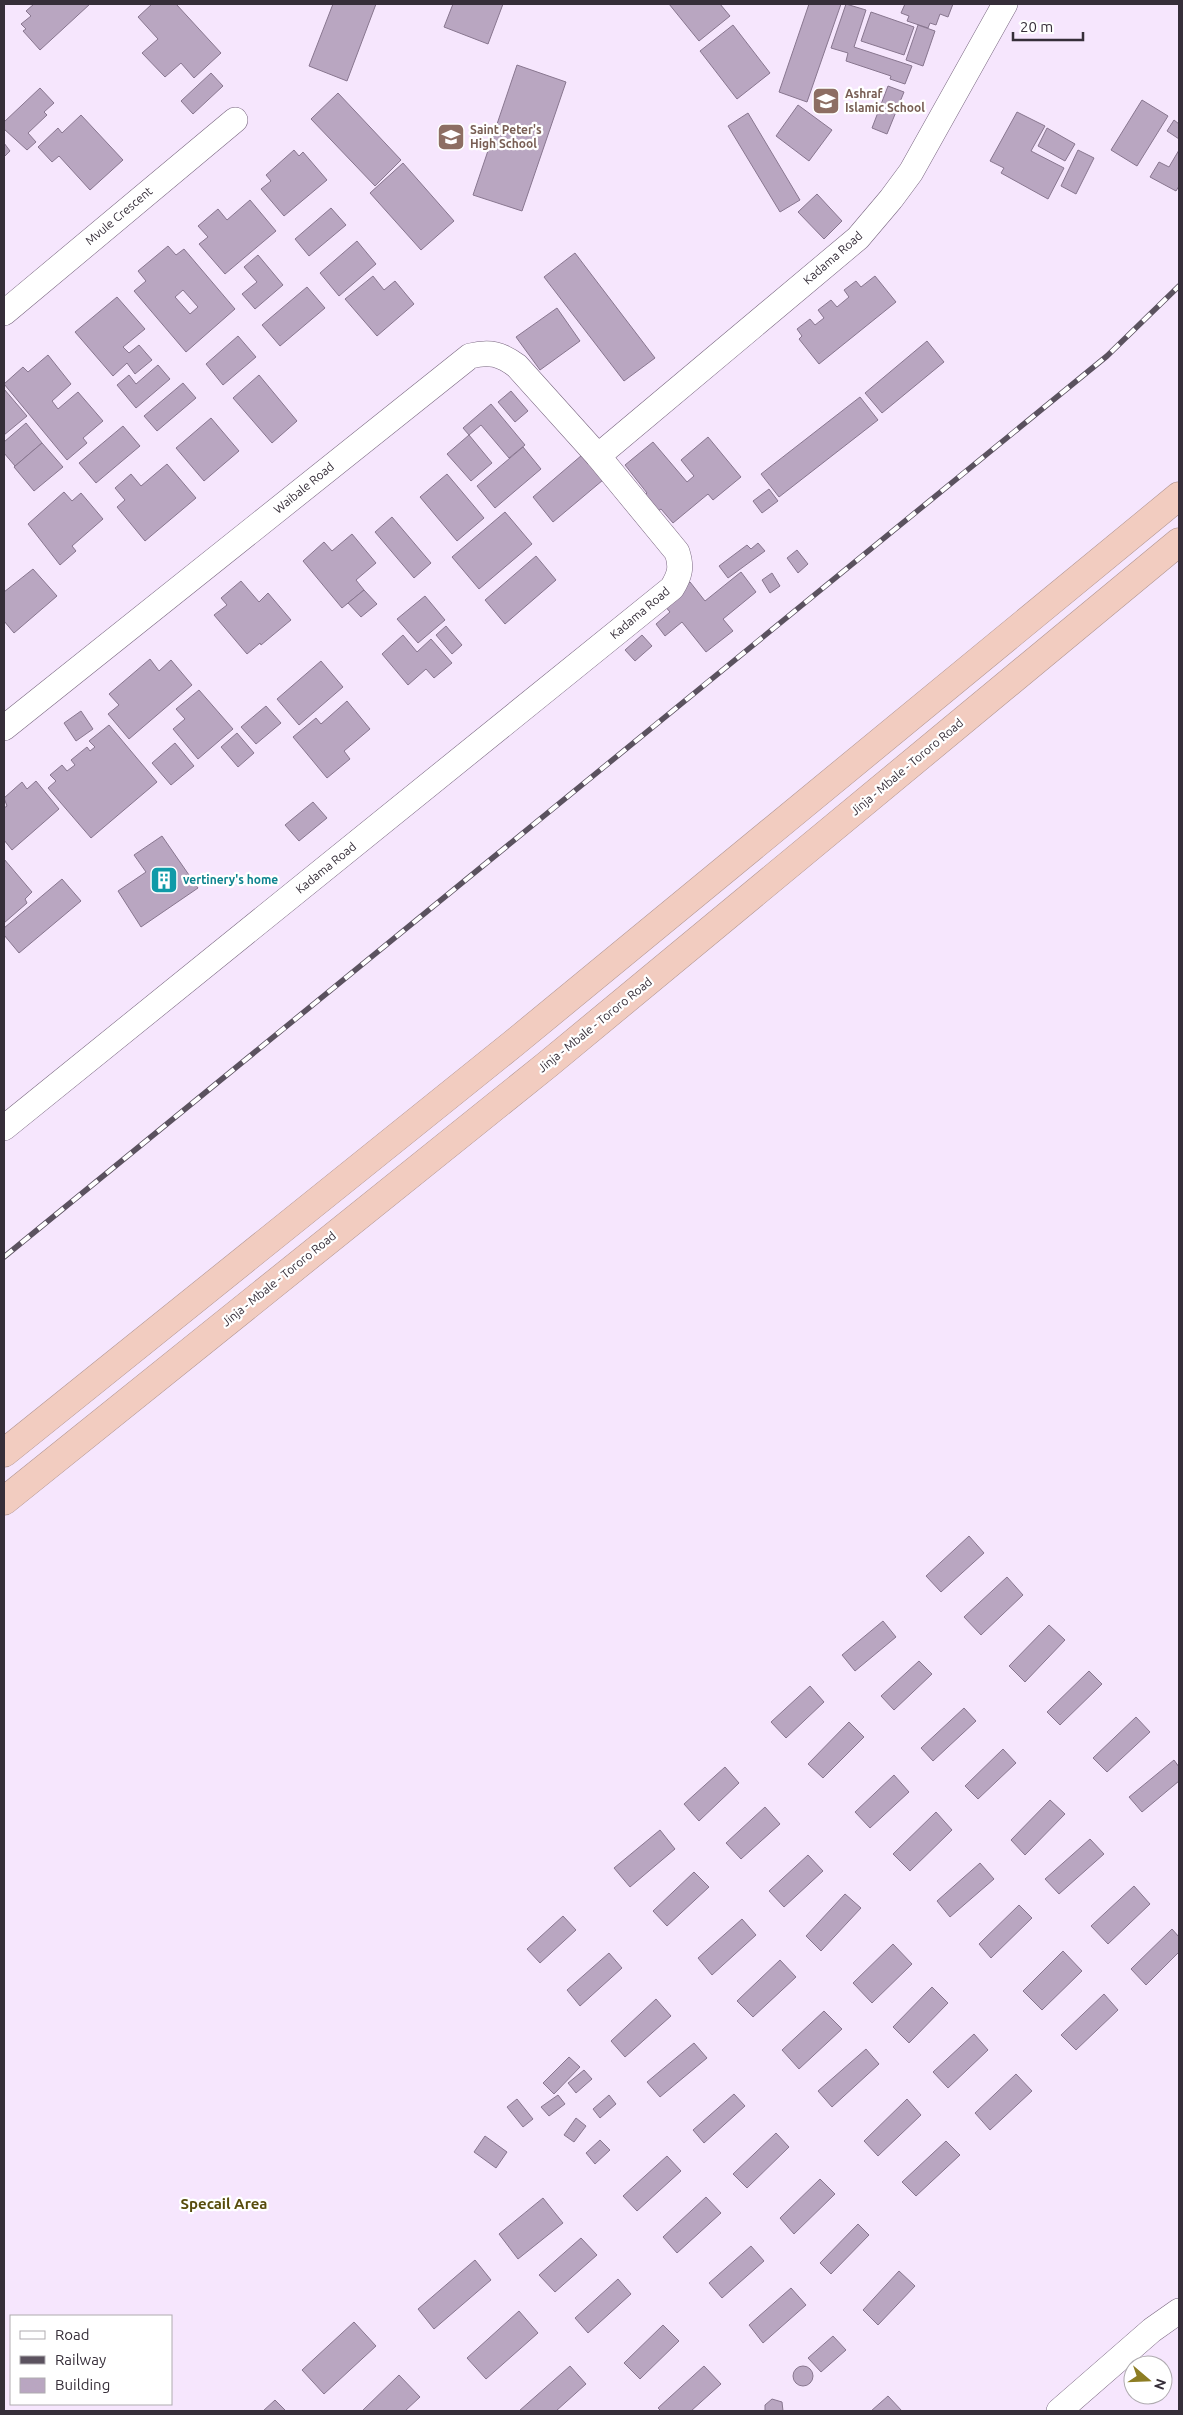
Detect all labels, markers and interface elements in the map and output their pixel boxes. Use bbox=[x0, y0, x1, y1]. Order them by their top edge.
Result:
scale bar bbox=[1013, 10, 1083, 42]
text: 20 m bbox=[1020, 18, 1053, 35]
school or university icon: Ashraf Islamic School bbox=[811, 86, 841, 116]
place label: Ashraf Islamic School bbox=[845, 87, 925, 114]
school or university icon: Saint Peter's High School bbox=[436, 122, 466, 152]
place label: Saint Peter's High School bbox=[470, 123, 542, 150]
street label: Mvule Crescent bbox=[83, 184, 155, 247]
street label: Kadama Road bbox=[801, 229, 865, 287]
street label: Waibale Road bbox=[271, 459, 336, 516]
street label: Kadama Road bbox=[607, 584, 672, 641]
street label: Jinja - Mbale - Tororo Road bbox=[848, 716, 966, 817]
street label: Kadama Road bbox=[293, 839, 358, 896]
building icon: vertinery's home bbox=[149, 865, 179, 895]
place label: vertinery's home bbox=[183, 873, 278, 886]
street label: Jinja - Mbale - Tororo Road bbox=[535, 975, 654, 1075]
street label: Jinja - Mbale - Tororo Road bbox=[219, 1229, 338, 1329]
district label: Specail Area bbox=[180, 2195, 268, 2212]
legend bbox=[10, 2315, 172, 2405]
text: Road bbox=[55, 2326, 90, 2343]
text: Railway bbox=[55, 2351, 106, 2368]
north arrow bbox=[1123, 2355, 1173, 2405]
text: Building bbox=[55, 2376, 110, 2393]
text: N bbox=[1151, 2377, 1170, 2392]

